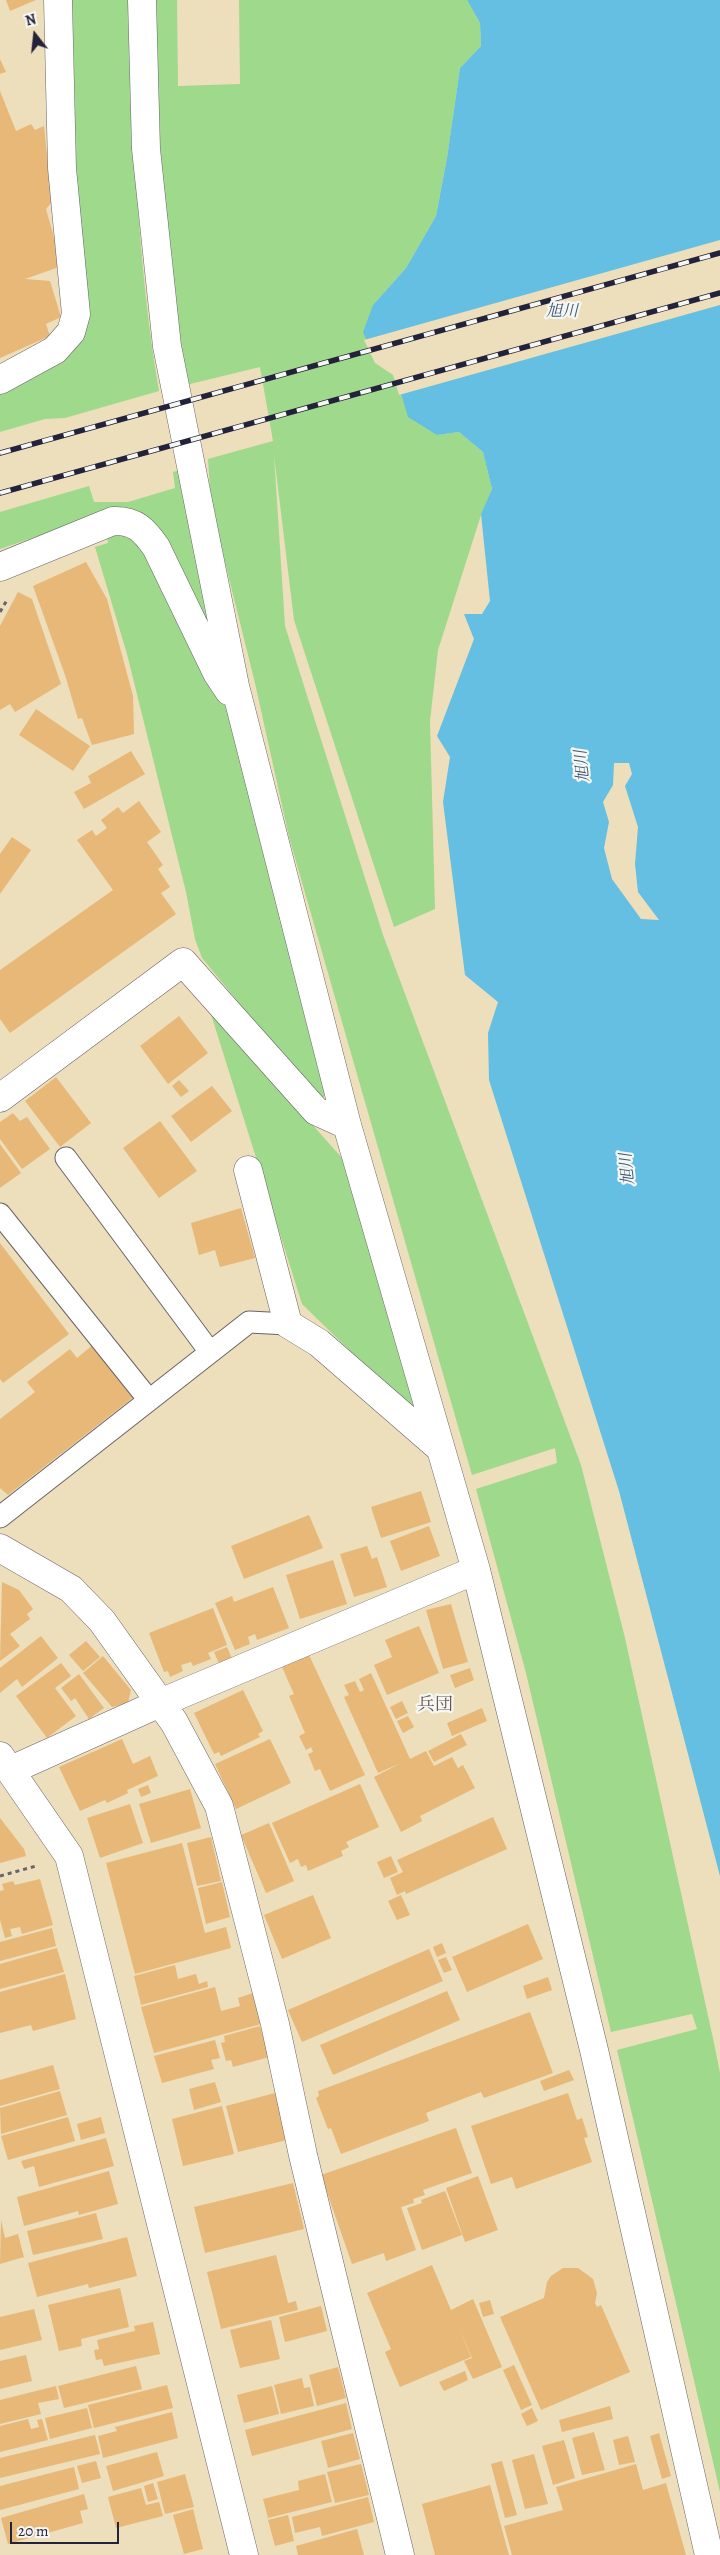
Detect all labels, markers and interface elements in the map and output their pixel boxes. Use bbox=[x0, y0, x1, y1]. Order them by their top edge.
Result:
north arrow bbox=[10, 10, 60, 60]
text: N bbox=[23, 10, 38, 31]
water label: 旭川 bbox=[546, 302, 578, 322]
water label: 旭川 bbox=[572, 749, 594, 783]
water label: 旭川 bbox=[617, 1152, 639, 1186]
district label: 兵団 bbox=[417, 1695, 453, 1717]
scale bar bbox=[12, 2512, 121, 2544]
text: 20 m bbox=[18, 2521, 49, 2541]

